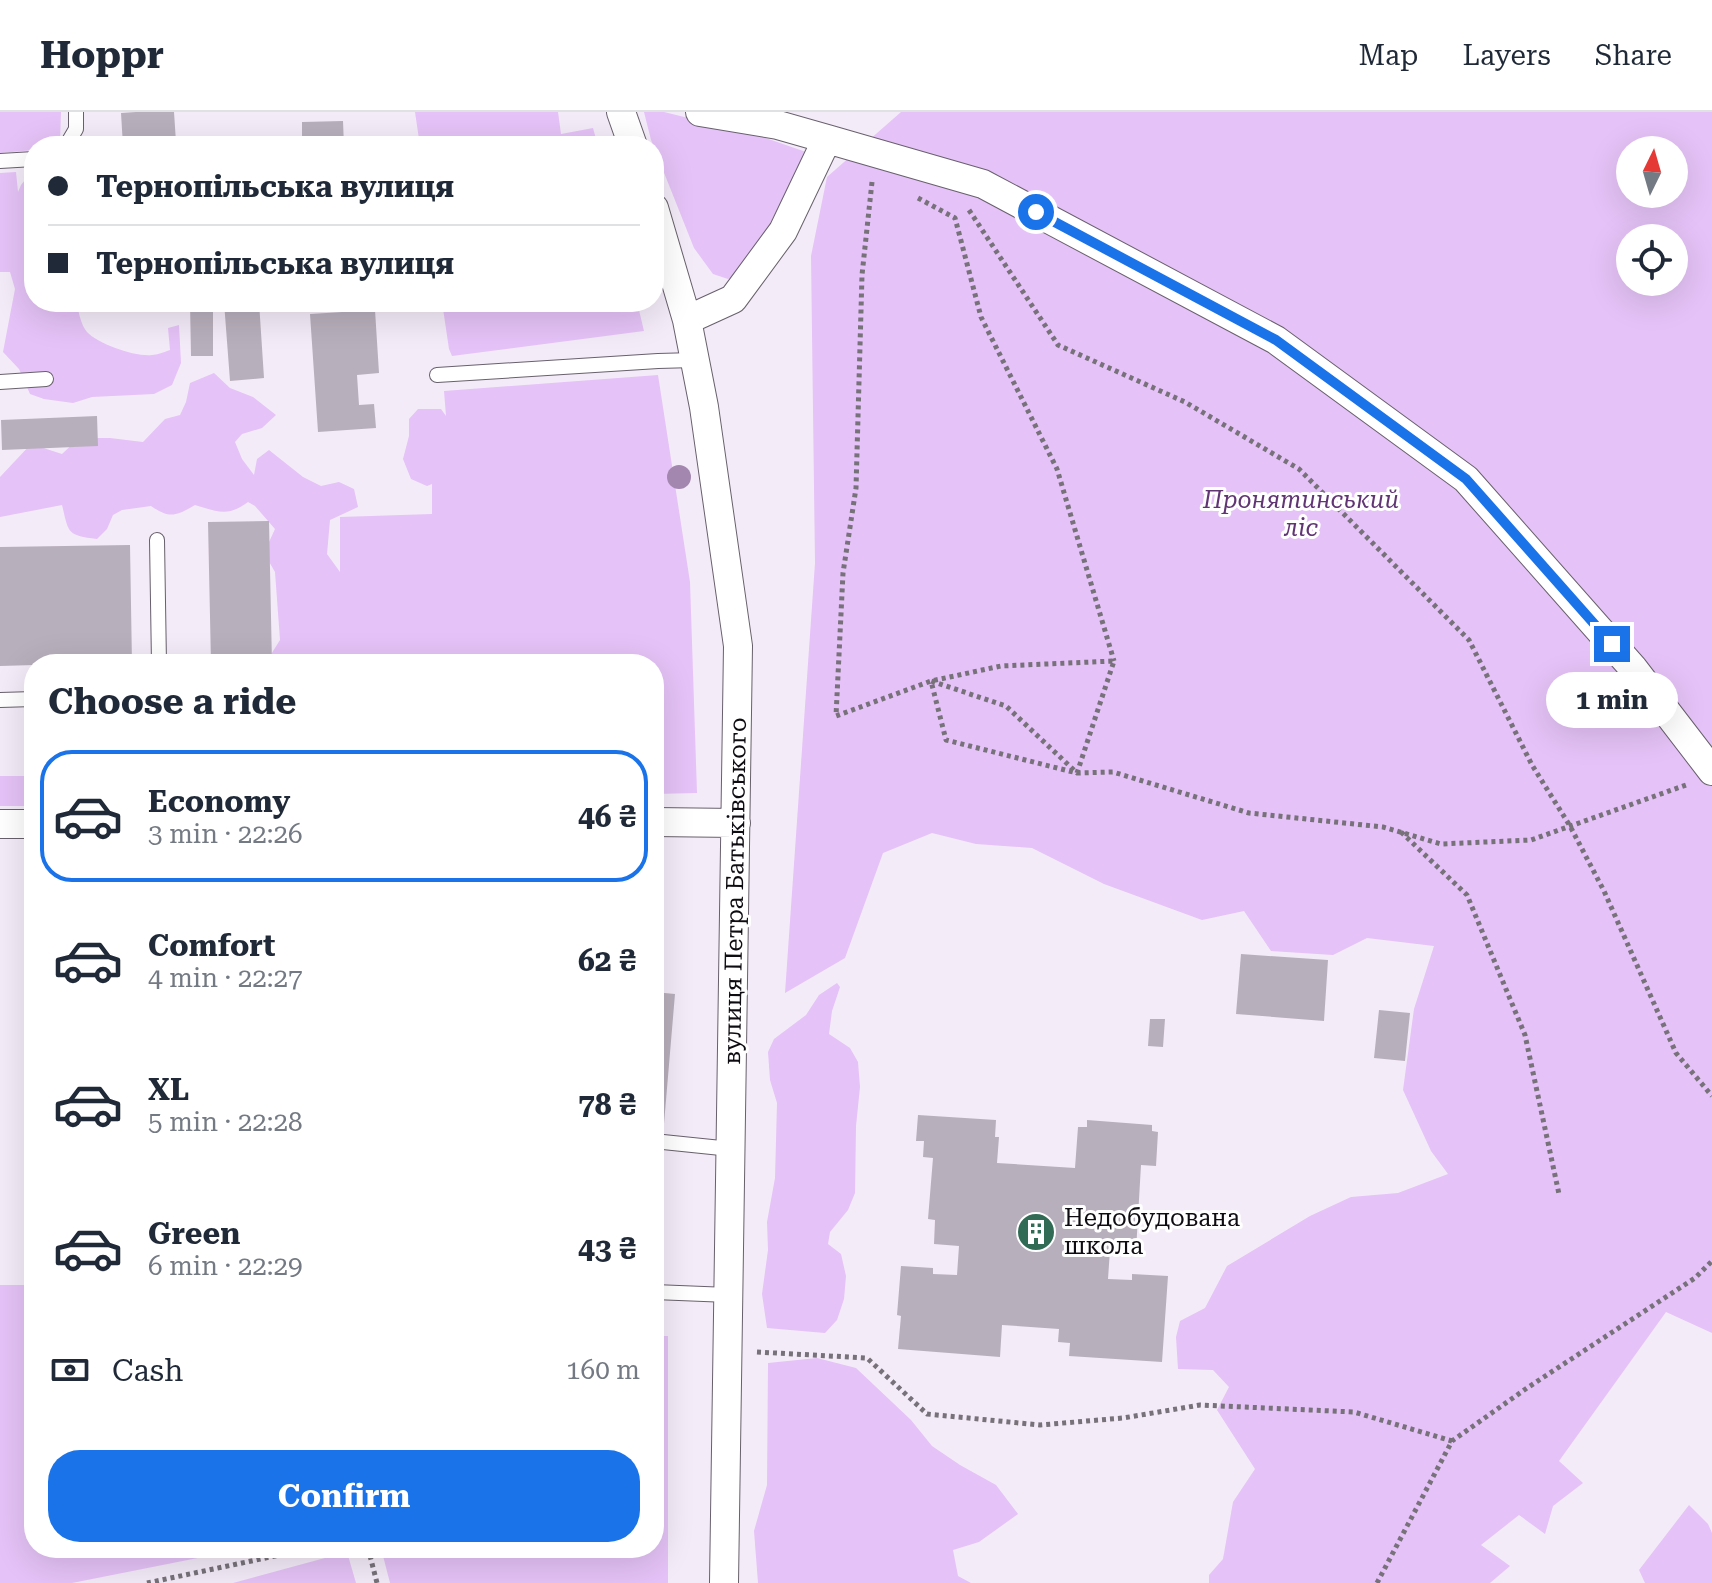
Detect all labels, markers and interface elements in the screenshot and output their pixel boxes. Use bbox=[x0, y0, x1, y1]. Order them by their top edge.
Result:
text: Hoppr bbox=[40, 33, 164, 77]
text: Map bbox=[1359, 39, 1418, 72]
text: Layers bbox=[1462, 39, 1551, 72]
text: Share bbox=[1595, 39, 1672, 72]
north arrow bbox=[1616, 136, 1688, 208]
map controls bbox=[1616, 136, 1688, 296]
text: Тернопільська вулиця bbox=[96, 169, 454, 204]
route start bbox=[1018, 194, 1054, 230]
button: locate bbox=[1616, 224, 1688, 296]
text: Тернопільська вулиця bbox=[96, 246, 454, 281]
park label: Пронятинський ліс bbox=[1202, 486, 1399, 542]
route end bbox=[1594, 626, 1630, 662]
callout: 1 min bbox=[1546, 672, 1678, 728]
text: Choose a ride bbox=[48, 681, 296, 723]
text: 1 min bbox=[1576, 685, 1648, 715]
street label: вулиця Петра Батьківського bbox=[718, 717, 752, 1065]
icon: car bbox=[52, 780, 124, 852]
text: Economy bbox=[148, 784, 290, 819]
text: 46 ₴ bbox=[578, 799, 636, 834]
text: 3 min · 22:26 bbox=[148, 819, 303, 849]
icon: car bbox=[52, 924, 124, 996]
text: Comfort bbox=[148, 928, 275, 963]
text: 62 ₴ bbox=[578, 943, 636, 978]
text: 4 min · 22:27 bbox=[148, 963, 303, 993]
icon: car bbox=[52, 1068, 124, 1140]
text: XL bbox=[148, 1072, 189, 1107]
text: 78 ₴ bbox=[578, 1087, 636, 1122]
text: 5 min · 22:28 bbox=[148, 1107, 303, 1137]
place label: Недобудована школа bbox=[1064, 1204, 1240, 1260]
building icon: Недобудована школа bbox=[1015, 1211, 1057, 1253]
icon: car bbox=[52, 1212, 124, 1284]
text: Green bbox=[148, 1216, 240, 1251]
text: 43 ₴ bbox=[578, 1231, 636, 1266]
text: 6 min · 22:29 bbox=[148, 1251, 303, 1281]
icon: cash bbox=[48, 1348, 92, 1392]
text: Cash bbox=[112, 1353, 183, 1388]
text: 160 m bbox=[566, 1355, 640, 1385]
button: Confirm bbox=[48, 1450, 640, 1542]

